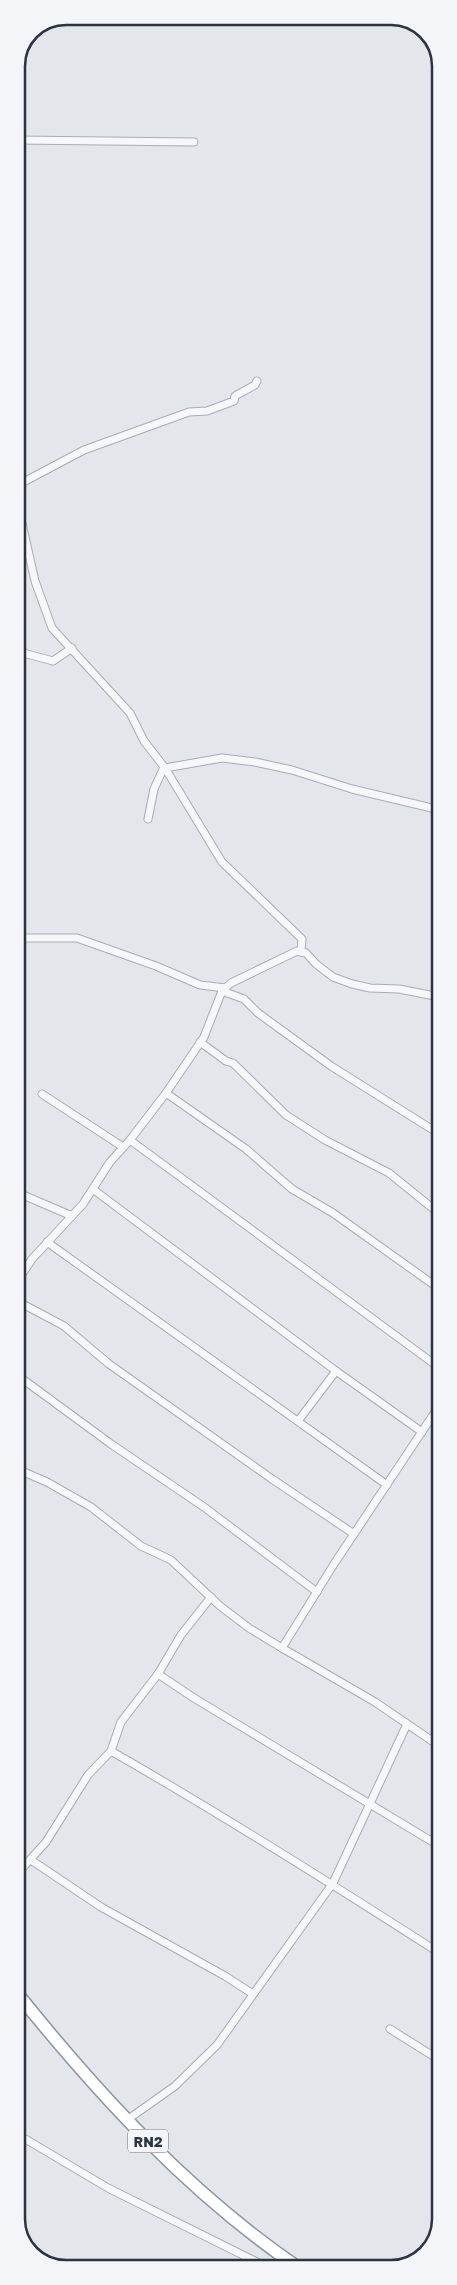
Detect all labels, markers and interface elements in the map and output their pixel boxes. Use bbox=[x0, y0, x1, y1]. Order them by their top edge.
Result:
road number: RN2 bbox=[128, 2130, 168, 2152]

